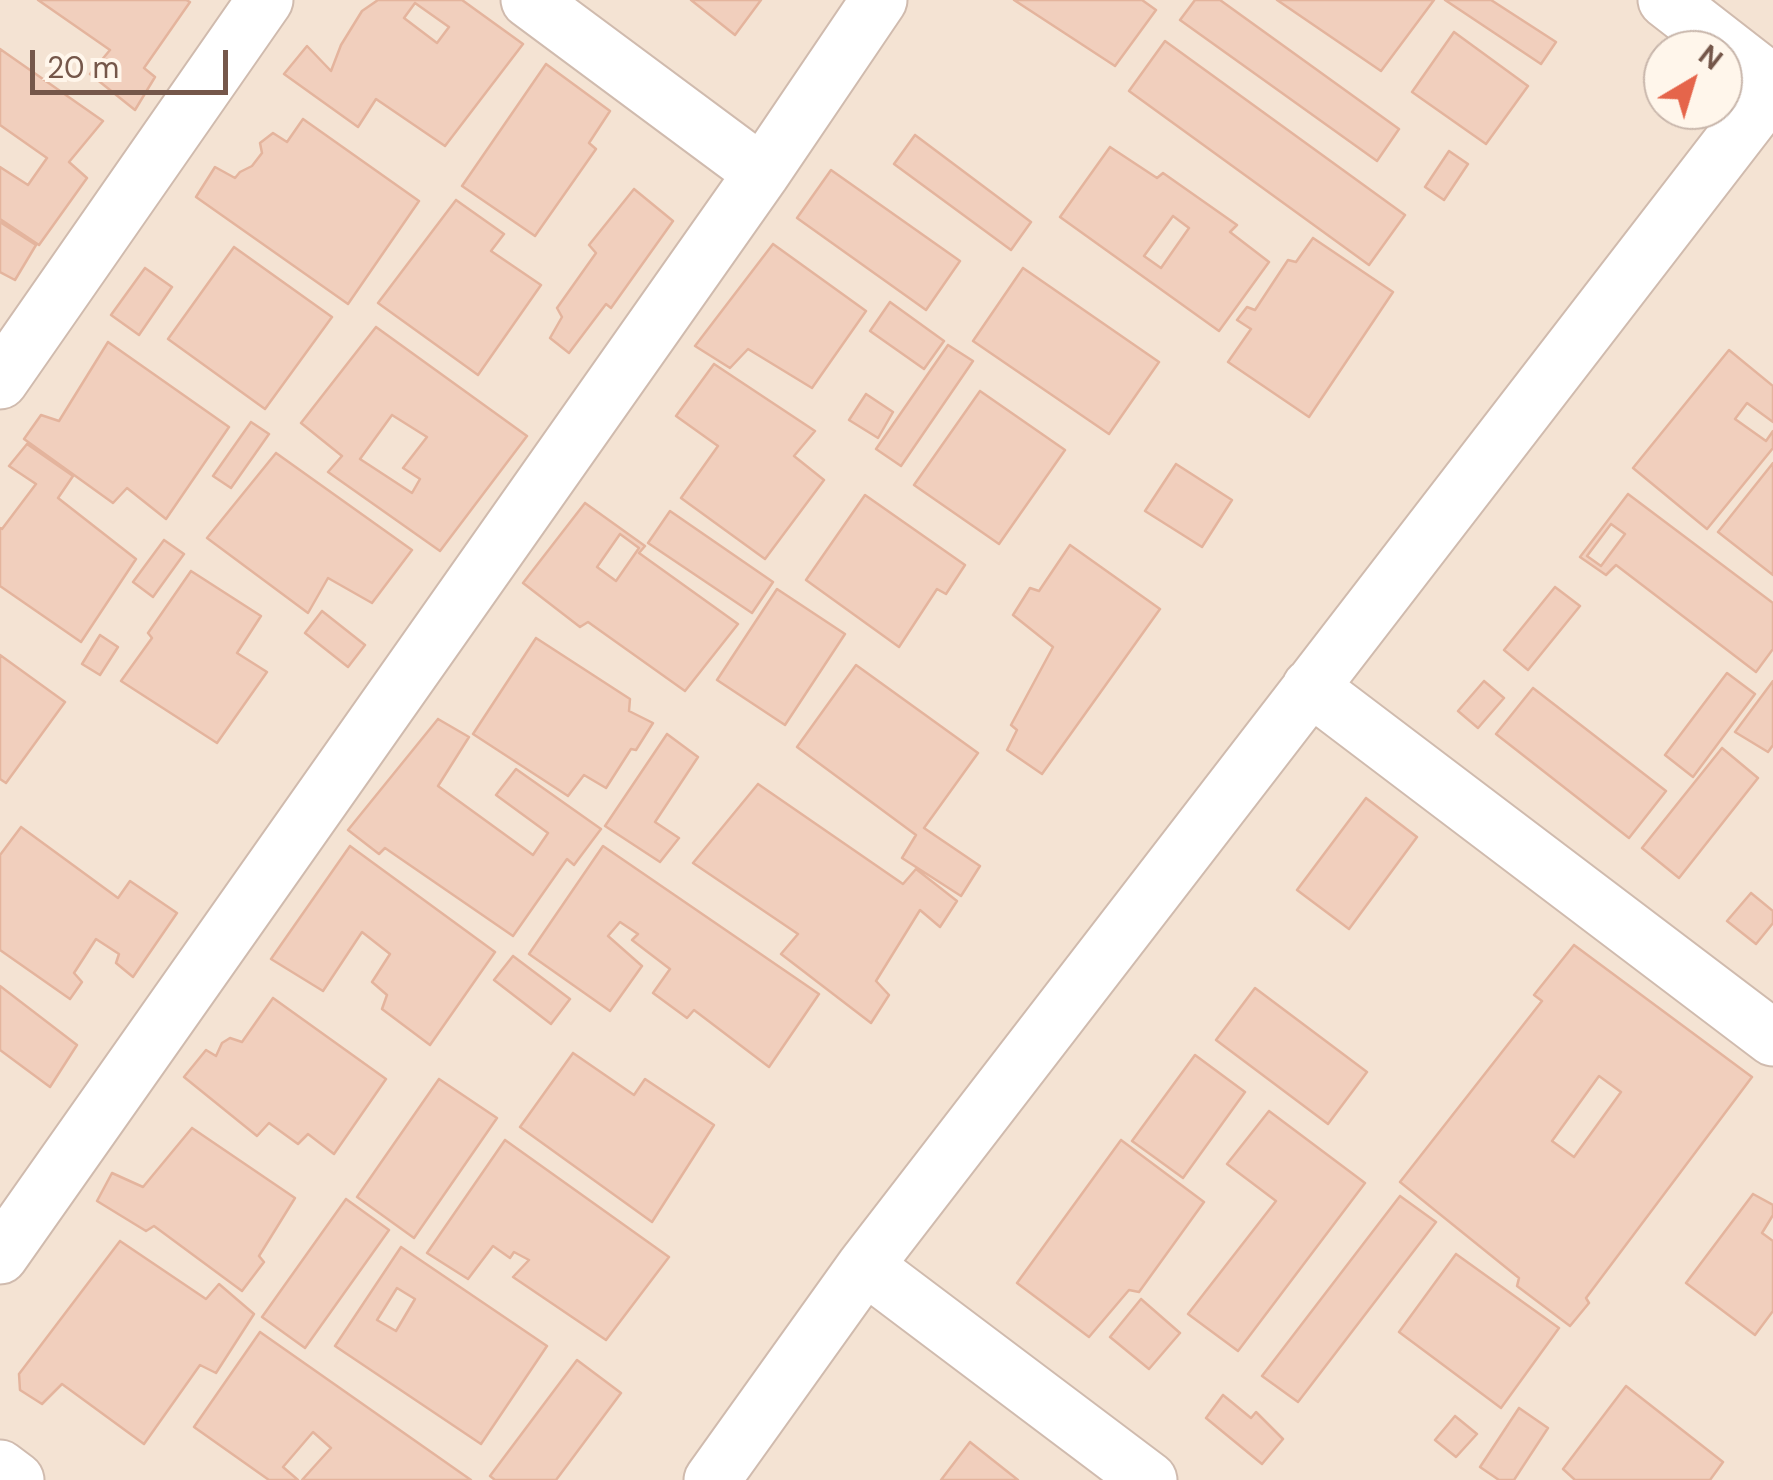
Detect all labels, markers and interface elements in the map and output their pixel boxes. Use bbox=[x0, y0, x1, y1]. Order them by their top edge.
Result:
scale bar bbox=[35, 30, 232, 92]
north arrow bbox=[1643, 30, 1743, 130]
text: N bbox=[1691, 37, 1730, 78]
text: 20 m bbox=[47, 48, 119, 87]

